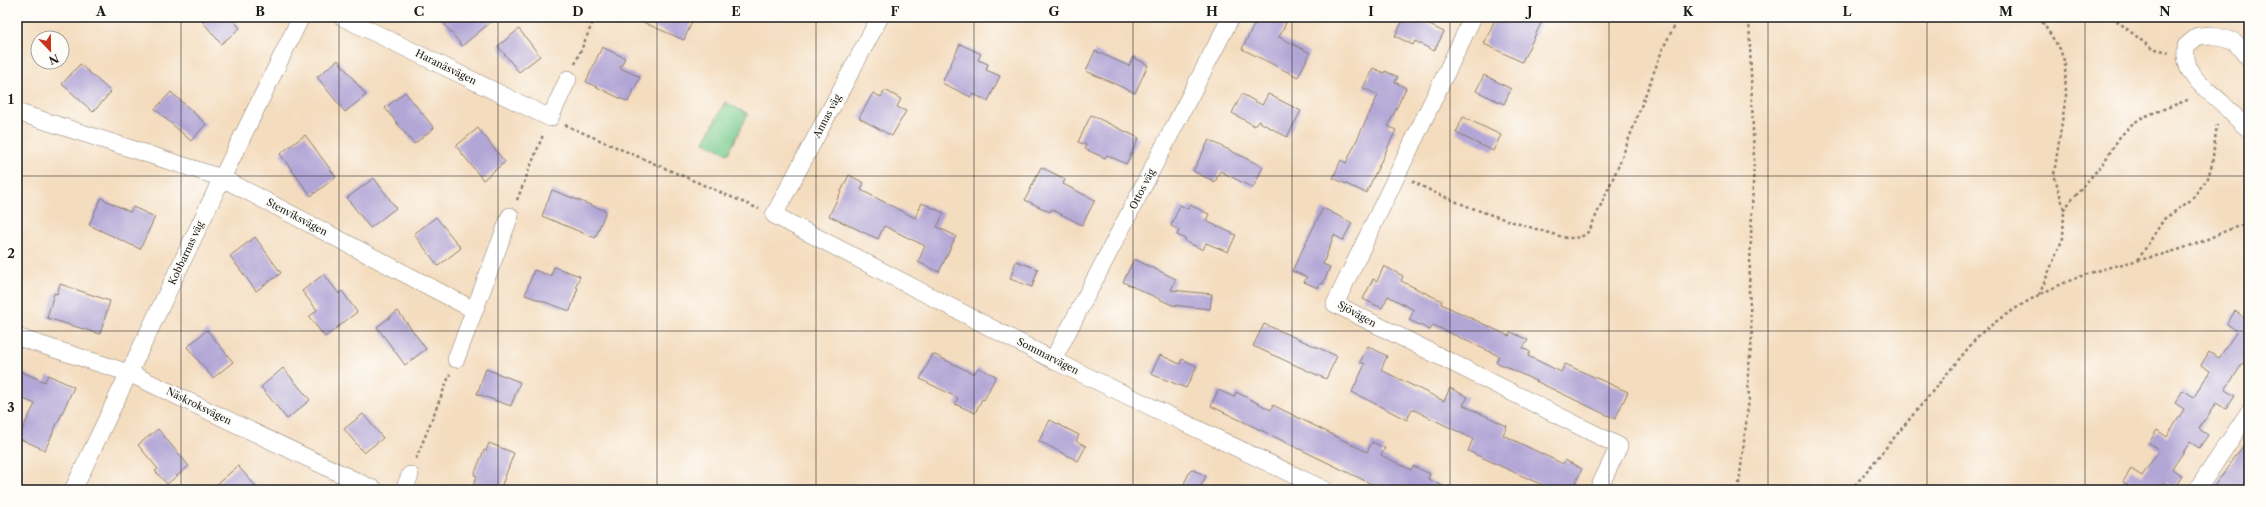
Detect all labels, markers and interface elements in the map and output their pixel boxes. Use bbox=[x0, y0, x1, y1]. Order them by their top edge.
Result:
text: A bbox=[95, 3, 107, 19]
text: B bbox=[255, 3, 265, 19]
text: C bbox=[414, 3, 424, 19]
text: D bbox=[572, 3, 584, 19]
text: E bbox=[731, 3, 741, 19]
text: F bbox=[891, 3, 900, 19]
text: G bbox=[1048, 3, 1060, 19]
text: H bbox=[1206, 3, 1218, 19]
text: I bbox=[1368, 3, 1374, 19]
text: J bbox=[1525, 3, 1533, 19]
text: K bbox=[1683, 3, 1694, 19]
text: L bbox=[1843, 3, 1852, 19]
text: M bbox=[1999, 3, 2013, 19]
text: N bbox=[2159, 3, 2171, 19]
north arrow bbox=[30, 30, 70, 70]
street label: Haranäsvägen bbox=[413, 47, 479, 88]
text: N bbox=[46, 51, 61, 68]
text: 1 bbox=[8, 91, 14, 107]
street label: Annas väg bbox=[810, 91, 844, 141]
street label: Ottos väg bbox=[1126, 166, 1158, 212]
street label: Stenviksvägen bbox=[264, 195, 330, 239]
street label: Kobbarnas väg bbox=[166, 218, 207, 287]
text: 2 bbox=[7, 245, 15, 261]
street label: Sjövägen bbox=[1335, 298, 1379, 330]
street label: Sommarvägen bbox=[1015, 335, 1082, 377]
street label: Näskroksvägen bbox=[164, 385, 235, 428]
text: 3 bbox=[7, 399, 15, 415]

